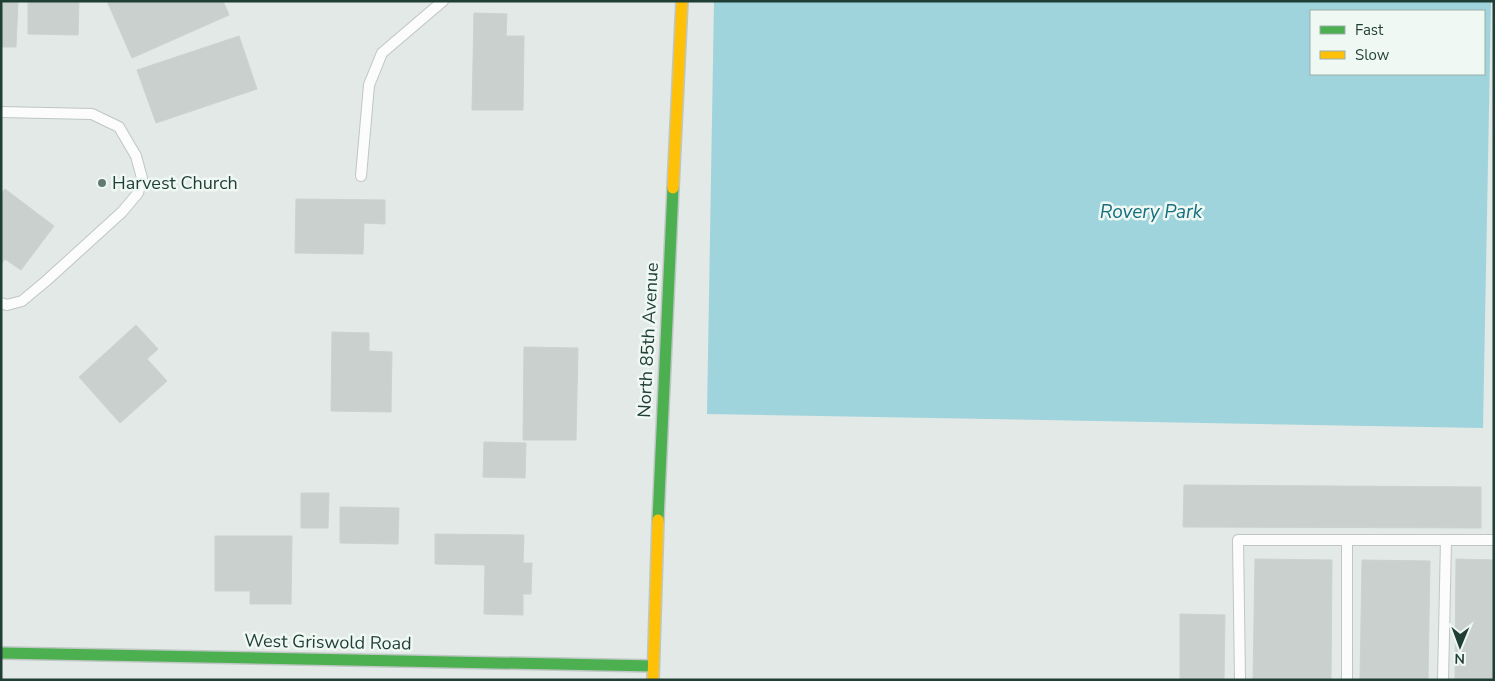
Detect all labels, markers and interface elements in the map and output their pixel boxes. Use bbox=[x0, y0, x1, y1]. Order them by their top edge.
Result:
legend bbox=[1310, 10, 1485, 75]
text: Fast bbox=[1355, 20, 1384, 40]
text: Slow bbox=[1355, 45, 1390, 65]
place label: Harvest Church bbox=[112, 171, 238, 195]
marker: Harvest Church bbox=[96, 177, 108, 189]
water label: Rovery Park bbox=[1100, 199, 1203, 225]
street label: North 85th Avenue bbox=[632, 262, 664, 418]
north arrow bbox=[1435, 621, 1485, 671]
street label: West Griswold Road bbox=[244, 629, 412, 655]
text: N bbox=[1454, 649, 1465, 668]

